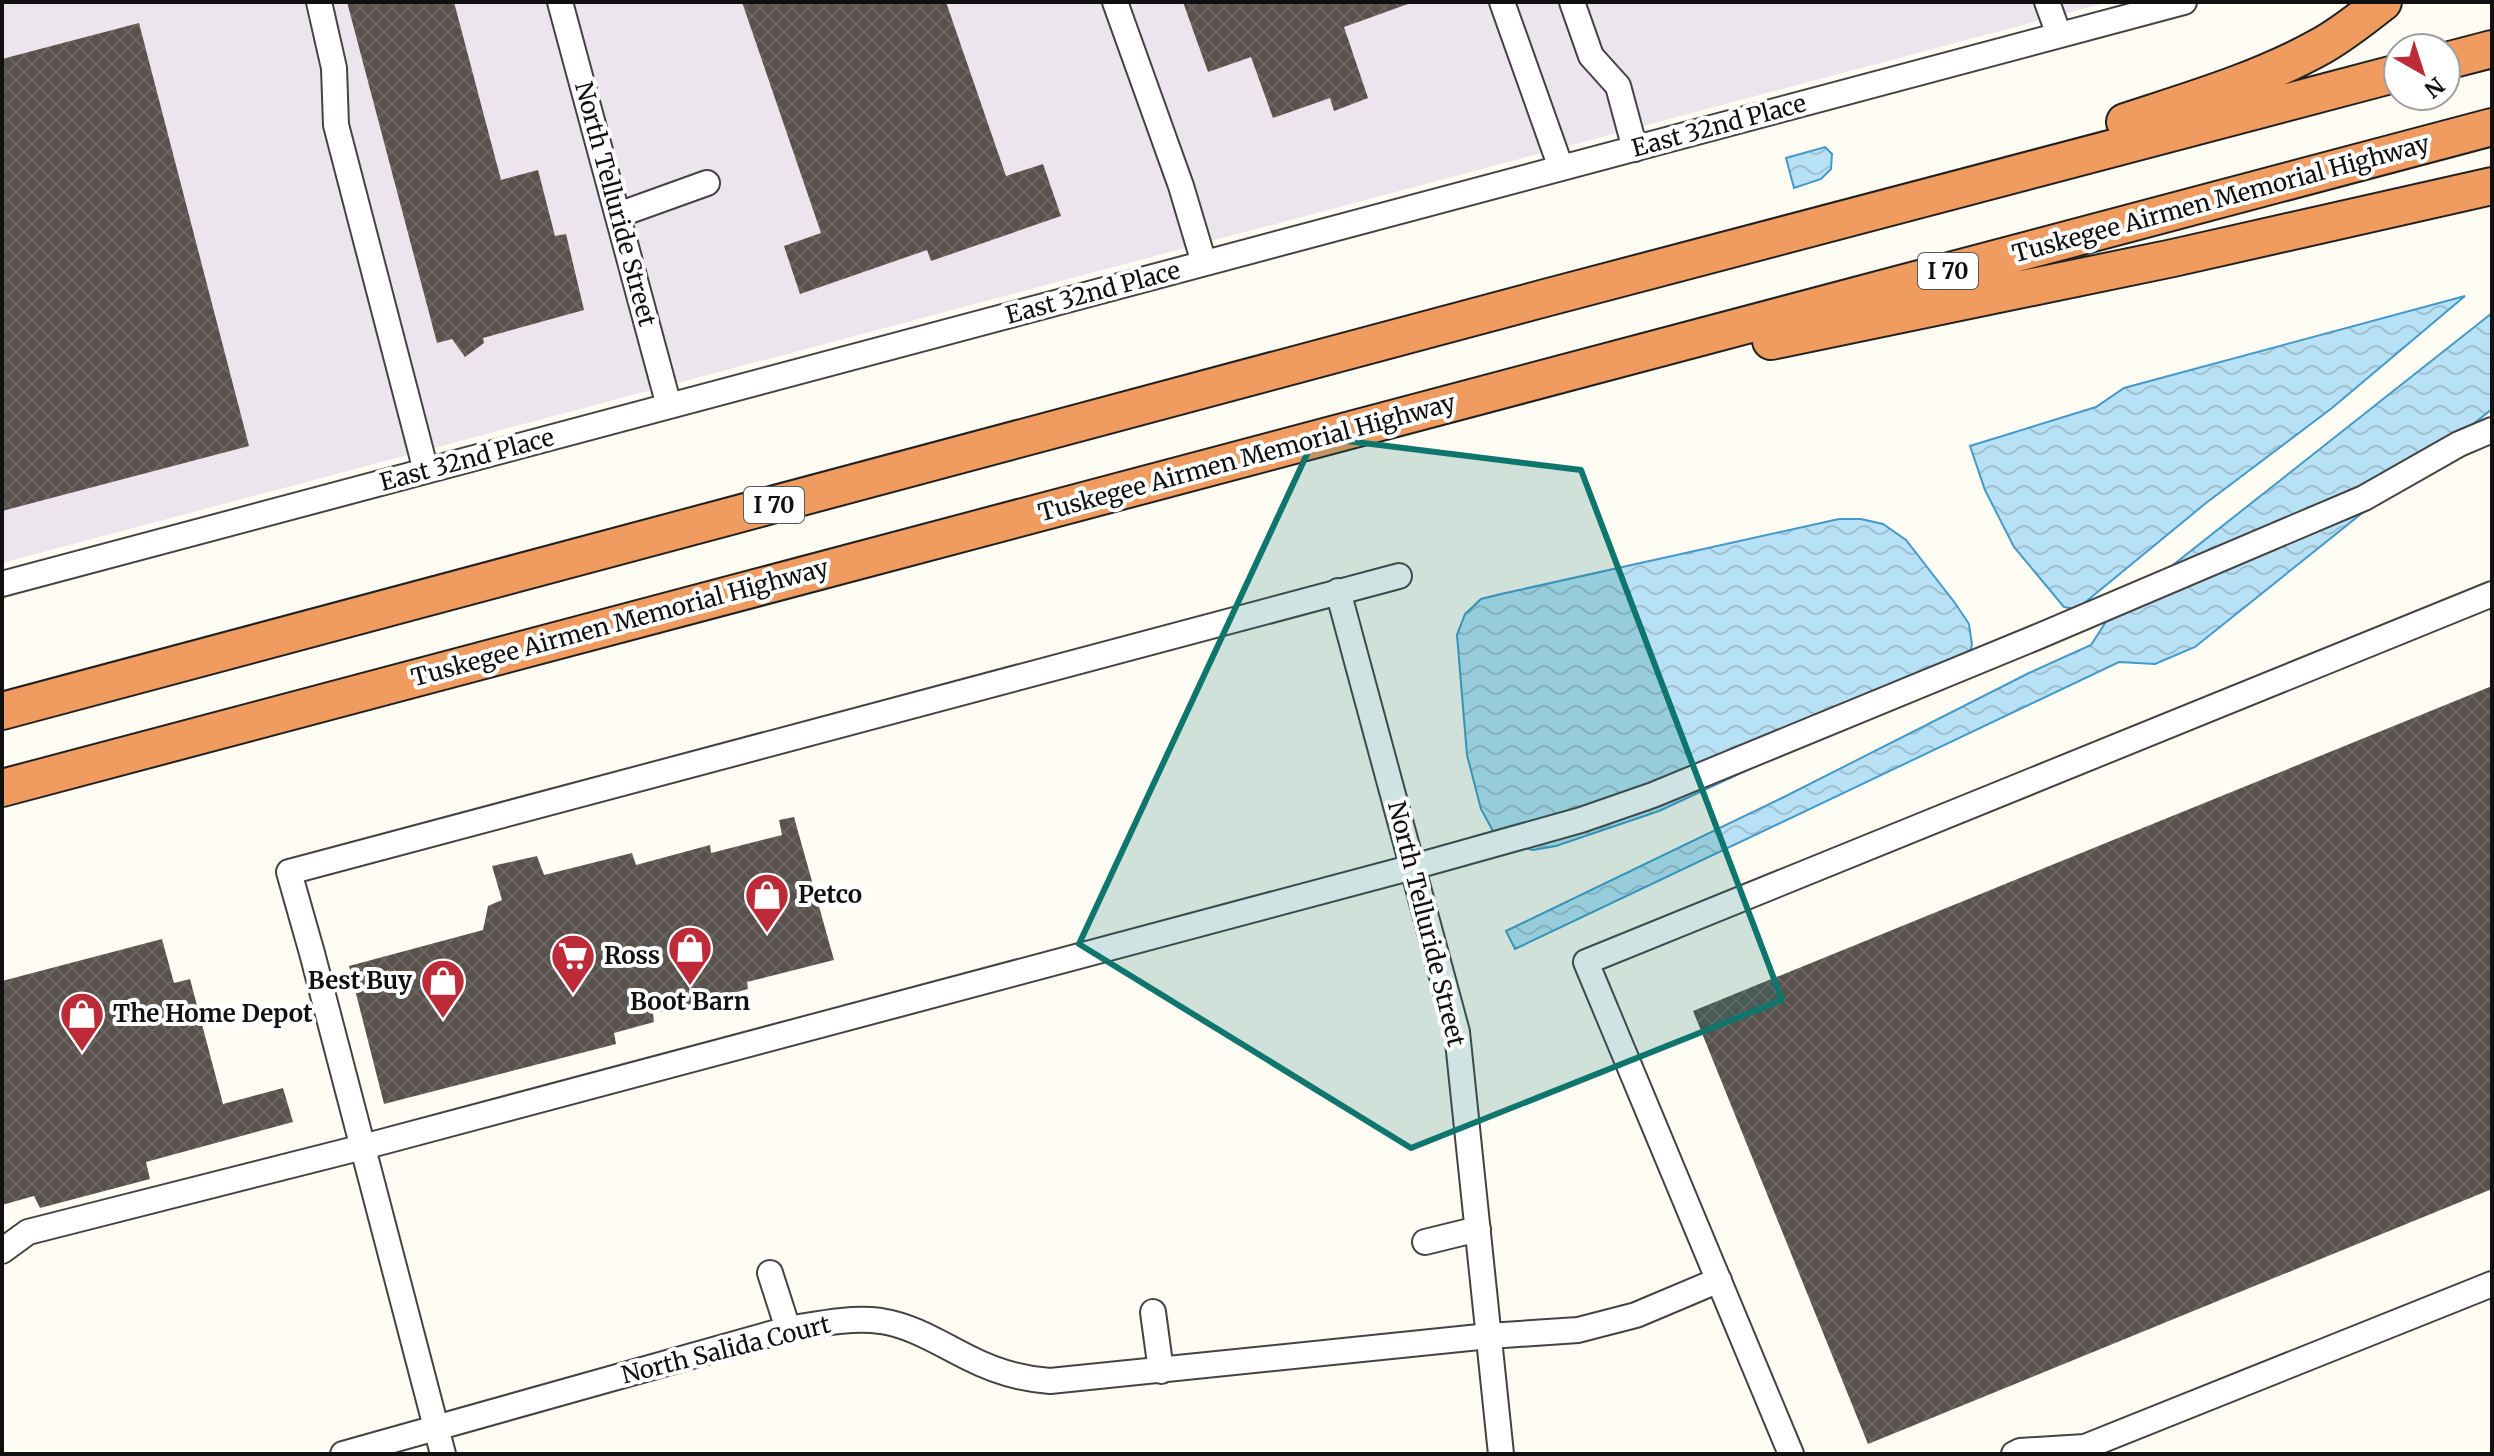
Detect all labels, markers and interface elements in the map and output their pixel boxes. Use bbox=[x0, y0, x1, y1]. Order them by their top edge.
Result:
north arrow bbox=[2382, 32, 2462, 112]
text: N bbox=[2419, 71, 2450, 104]
street label: North Telluride Street bbox=[568, 78, 663, 330]
street label: East 32nd Place bbox=[1628, 87, 1809, 164]
street label: Tuskegee Airmen Memorial Highway bbox=[2009, 128, 2433, 269]
road number: I 70 bbox=[1918, 253, 1978, 289]
street label: East 32nd Place bbox=[1002, 254, 1183, 331]
street label: Tuskegee Airmen Memorial Highway bbox=[1035, 387, 1459, 528]
street label: East 32nd Place bbox=[376, 421, 557, 498]
road number: I 70 bbox=[744, 487, 804, 523]
street label: Tuskegee Airmen Memorial Highway bbox=[408, 552, 832, 693]
street label: North Telluride Street bbox=[1381, 798, 1472, 1050]
shop icon: Petco bbox=[743, 871, 791, 934]
place label: Petco bbox=[798, 879, 862, 910]
shop icon: Boot Barn bbox=[666, 924, 714, 987]
supermarket icon: Ross bbox=[549, 932, 597, 995]
place label: Ross bbox=[604, 940, 660, 971]
shop icon: Best Buy bbox=[419, 957, 467, 1020]
place label: Best Buy bbox=[308, 965, 413, 996]
place label: Boot Barn bbox=[630, 986, 750, 1017]
shop icon: The Home Depot bbox=[58, 990, 106, 1053]
place label: The Home Depot bbox=[113, 998, 313, 1029]
street label: North Salida Court bbox=[618, 1308, 834, 1390]

